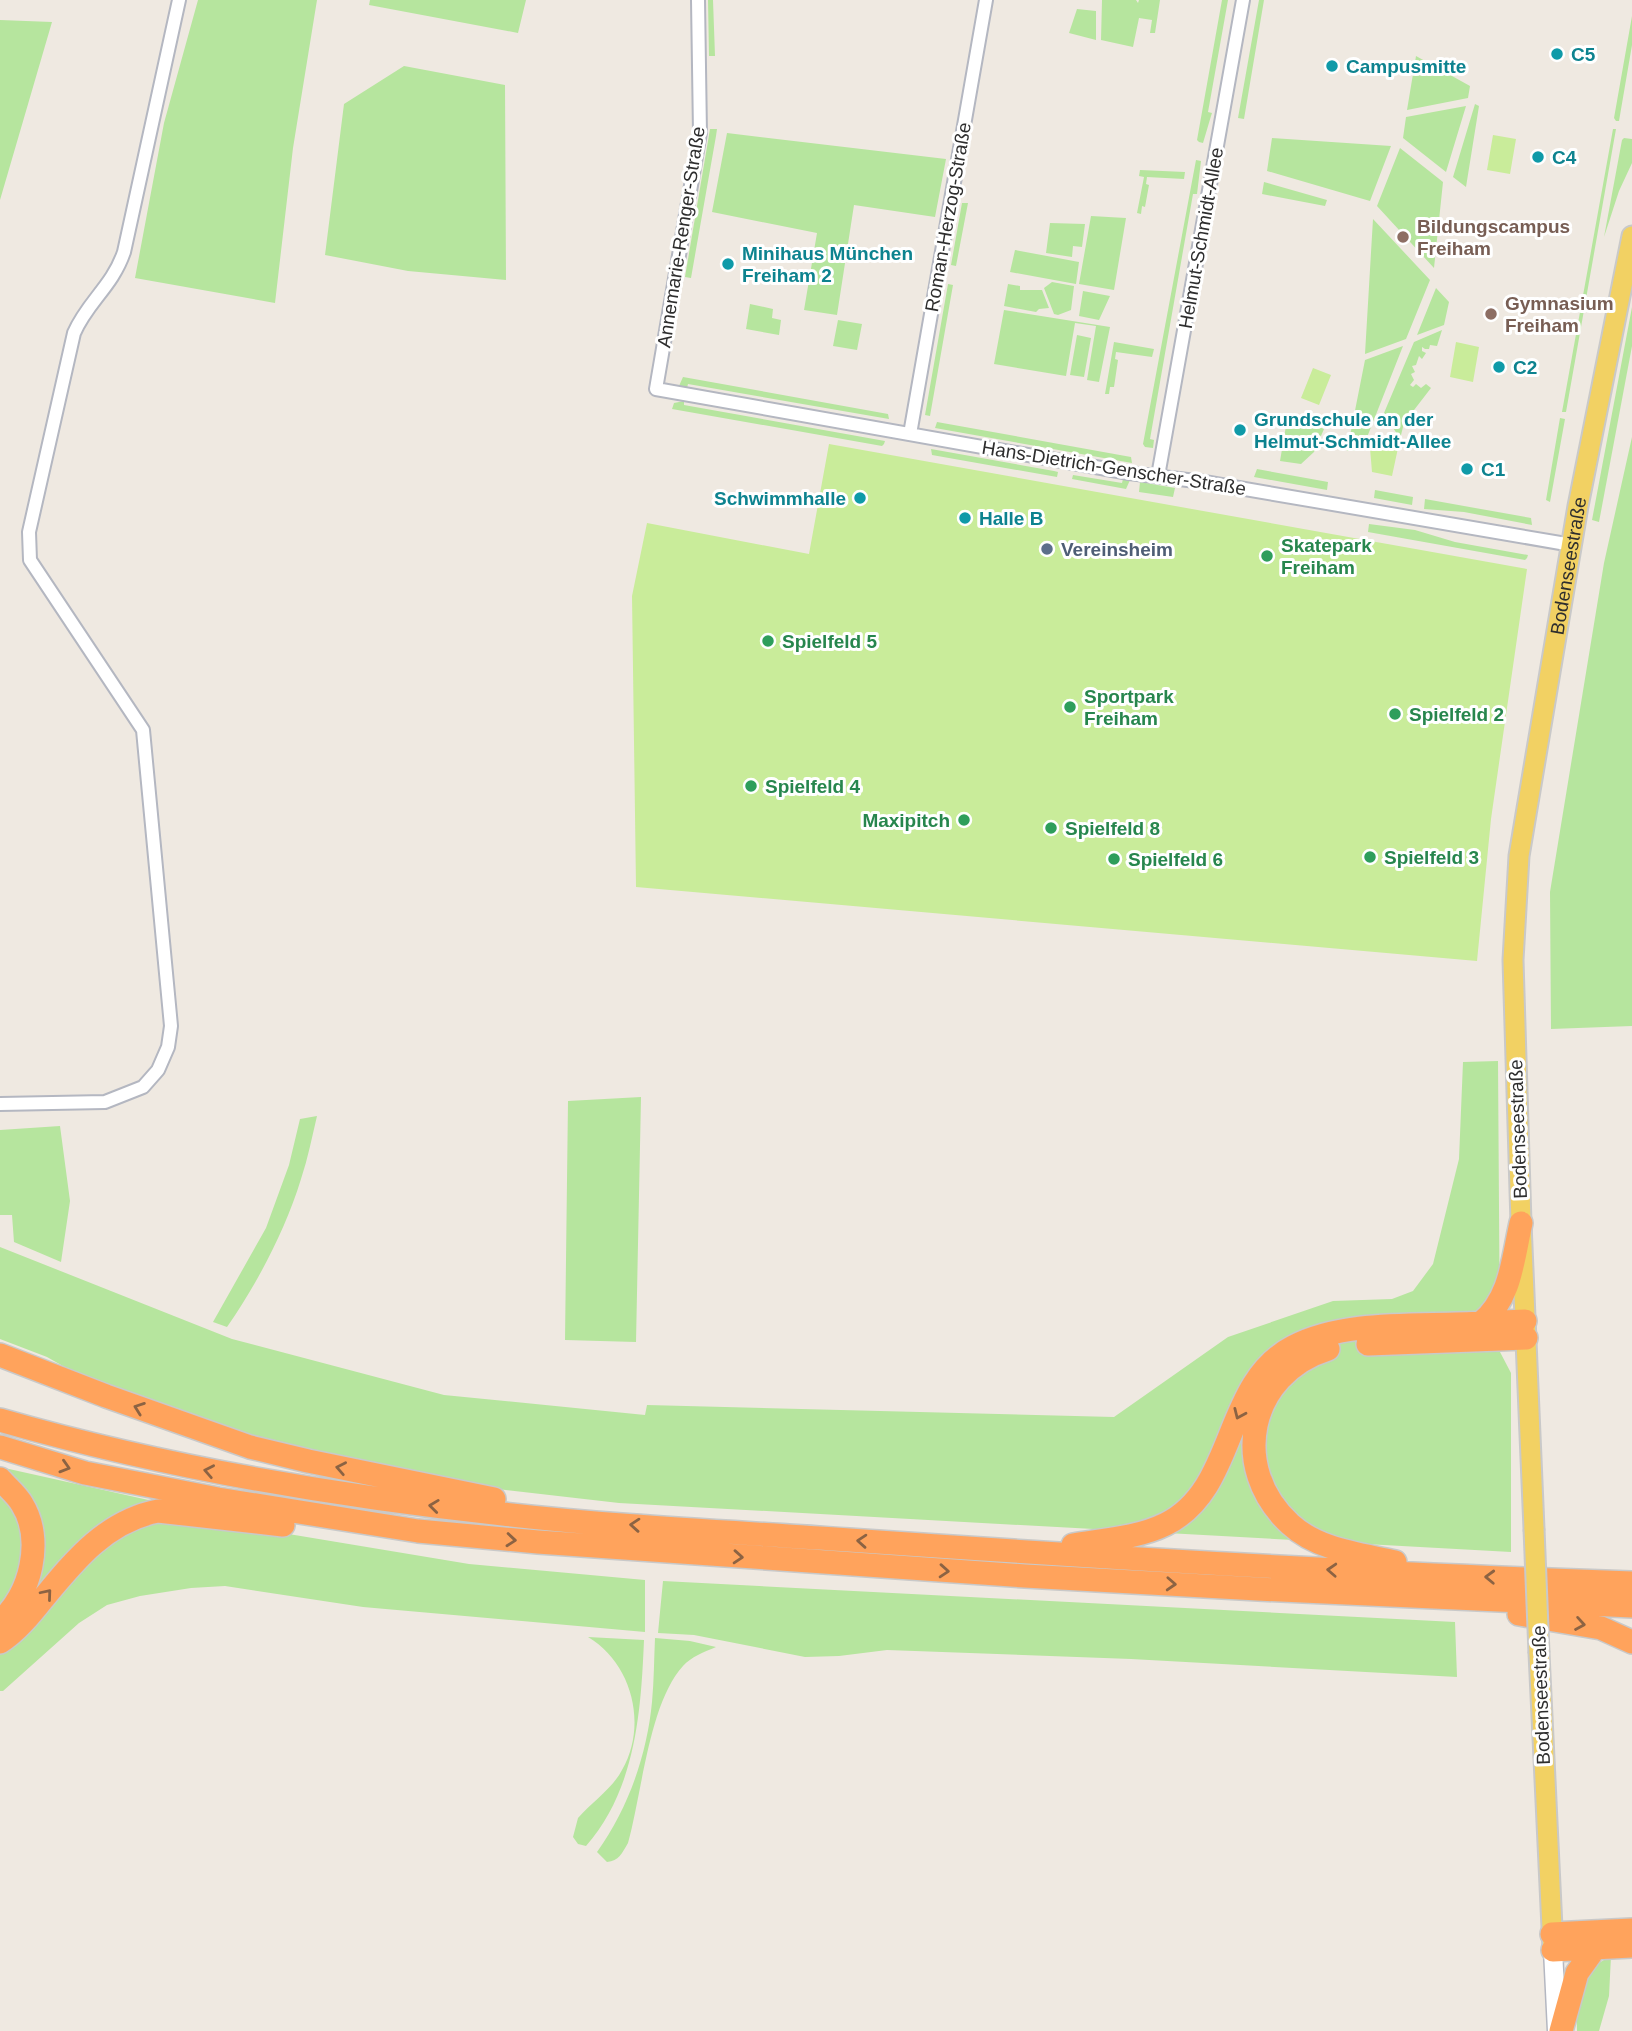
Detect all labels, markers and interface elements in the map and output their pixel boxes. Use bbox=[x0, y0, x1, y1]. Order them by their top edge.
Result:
place label: C5 bbox=[1571, 44, 1596, 65]
marker: C5 bbox=[1549, 46, 1565, 62]
place label: Campusmitte bbox=[1346, 56, 1466, 77]
marker: Campusmitte bbox=[1324, 58, 1340, 74]
street label: Roman-Herzog-Straße bbox=[921, 121, 975, 313]
street label: Annemarie-Renger-Straße bbox=[653, 125, 709, 349]
street label: Helmut-Schmidt-Allee bbox=[1175, 146, 1227, 330]
place label: C4 bbox=[1552, 147, 1577, 168]
marker: C4 bbox=[1530, 149, 1546, 165]
place label: Bildungscampus Freiham bbox=[1417, 216, 1570, 259]
marker: Bildungscampus Freiham bbox=[1395, 229, 1411, 245]
place label: Minihaus München Freiham 2 bbox=[742, 243, 913, 286]
marker: Minihaus München Freiham 2 bbox=[720, 256, 736, 272]
place label: Gymnasium Freiham bbox=[1505, 293, 1614, 336]
marker: Gymnasium Freiham bbox=[1483, 306, 1499, 322]
place label: C2 bbox=[1513, 357, 1537, 378]
marker: C2 bbox=[1491, 359, 1507, 375]
place label: Grundschule an der Helmut-Schmidt-Allee bbox=[1254, 409, 1451, 452]
marker: Grundschule an der Helmut-Schmidt-Allee bbox=[1232, 422, 1248, 438]
street label: Hans-Dietrich-Genscher-Straße bbox=[980, 437, 1248, 499]
place label: C1 bbox=[1481, 459, 1506, 480]
marker: C1 bbox=[1459, 461, 1475, 477]
place label: Schwimmhalle bbox=[714, 488, 846, 509]
marker: Schwimmhalle bbox=[852, 490, 868, 506]
street label: Bodenseestraße bbox=[1546, 495, 1590, 636]
place label: Halle B bbox=[979, 508, 1043, 529]
marker: Halle B bbox=[957, 510, 973, 526]
place label: Skatepark Freiham bbox=[1281, 535, 1372, 578]
place label: Vereinsheim bbox=[1061, 539, 1173, 560]
marker: Vereinsheim bbox=[1039, 541, 1055, 557]
marker: Skatepark Freiham bbox=[1259, 548, 1275, 564]
place label: Spielfeld 5 bbox=[782, 631, 877, 652]
marker: Spielfeld 5 bbox=[760, 633, 776, 649]
place label: Sportpark Freiham bbox=[1084, 686, 1174, 729]
marker: Sportpark Freiham bbox=[1062, 699, 1078, 715]
place label: Spielfeld 2 bbox=[1409, 704, 1504, 725]
marker: Spielfeld 2 bbox=[1387, 706, 1403, 722]
place label: Spielfeld 4 bbox=[765, 776, 860, 797]
marker: Spielfeld 4 bbox=[743, 778, 759, 794]
place label: Maxipitch bbox=[862, 810, 950, 831]
marker: Maxipitch bbox=[956, 812, 972, 828]
place label: Spielfeld 8 bbox=[1065, 818, 1160, 839]
marker: Spielfeld 8 bbox=[1043, 820, 1059, 836]
place label: Spielfeld 3 bbox=[1384, 847, 1479, 868]
place label: Spielfeld 6 bbox=[1128, 849, 1223, 870]
marker: Spielfeld 3 bbox=[1362, 849, 1378, 865]
marker: Spielfeld 6 bbox=[1106, 851, 1122, 867]
street label: Bodenseestraße bbox=[1505, 1059, 1531, 1199]
one-way arrow bbox=[134, 1403, 146, 1417]
one-way arrow bbox=[1233, 1407, 1247, 1420]
one-way arrow bbox=[59, 1459, 71, 1474]
one-way arrow bbox=[335, 1461, 347, 1476]
one-way arrow bbox=[203, 1464, 215, 1479]
one-way arrow bbox=[428, 1498, 440, 1513]
one-way arrow bbox=[630, 1518, 641, 1533]
one-way arrow bbox=[505, 1532, 517, 1547]
one-way arrow bbox=[857, 1534, 868, 1549]
one-way arrow bbox=[732, 1549, 743, 1564]
one-way arrow bbox=[1327, 1562, 1338, 1577]
one-way arrow bbox=[938, 1563, 949, 1578]
one-way arrow bbox=[1485, 1570, 1496, 1585]
one-way arrow bbox=[1165, 1577, 1176, 1592]
one-way arrow bbox=[39, 1589, 52, 1601]
one-way arrow bbox=[1574, 1616, 1586, 1631]
street label: Bodenseestraße bbox=[1528, 1625, 1554, 1765]

